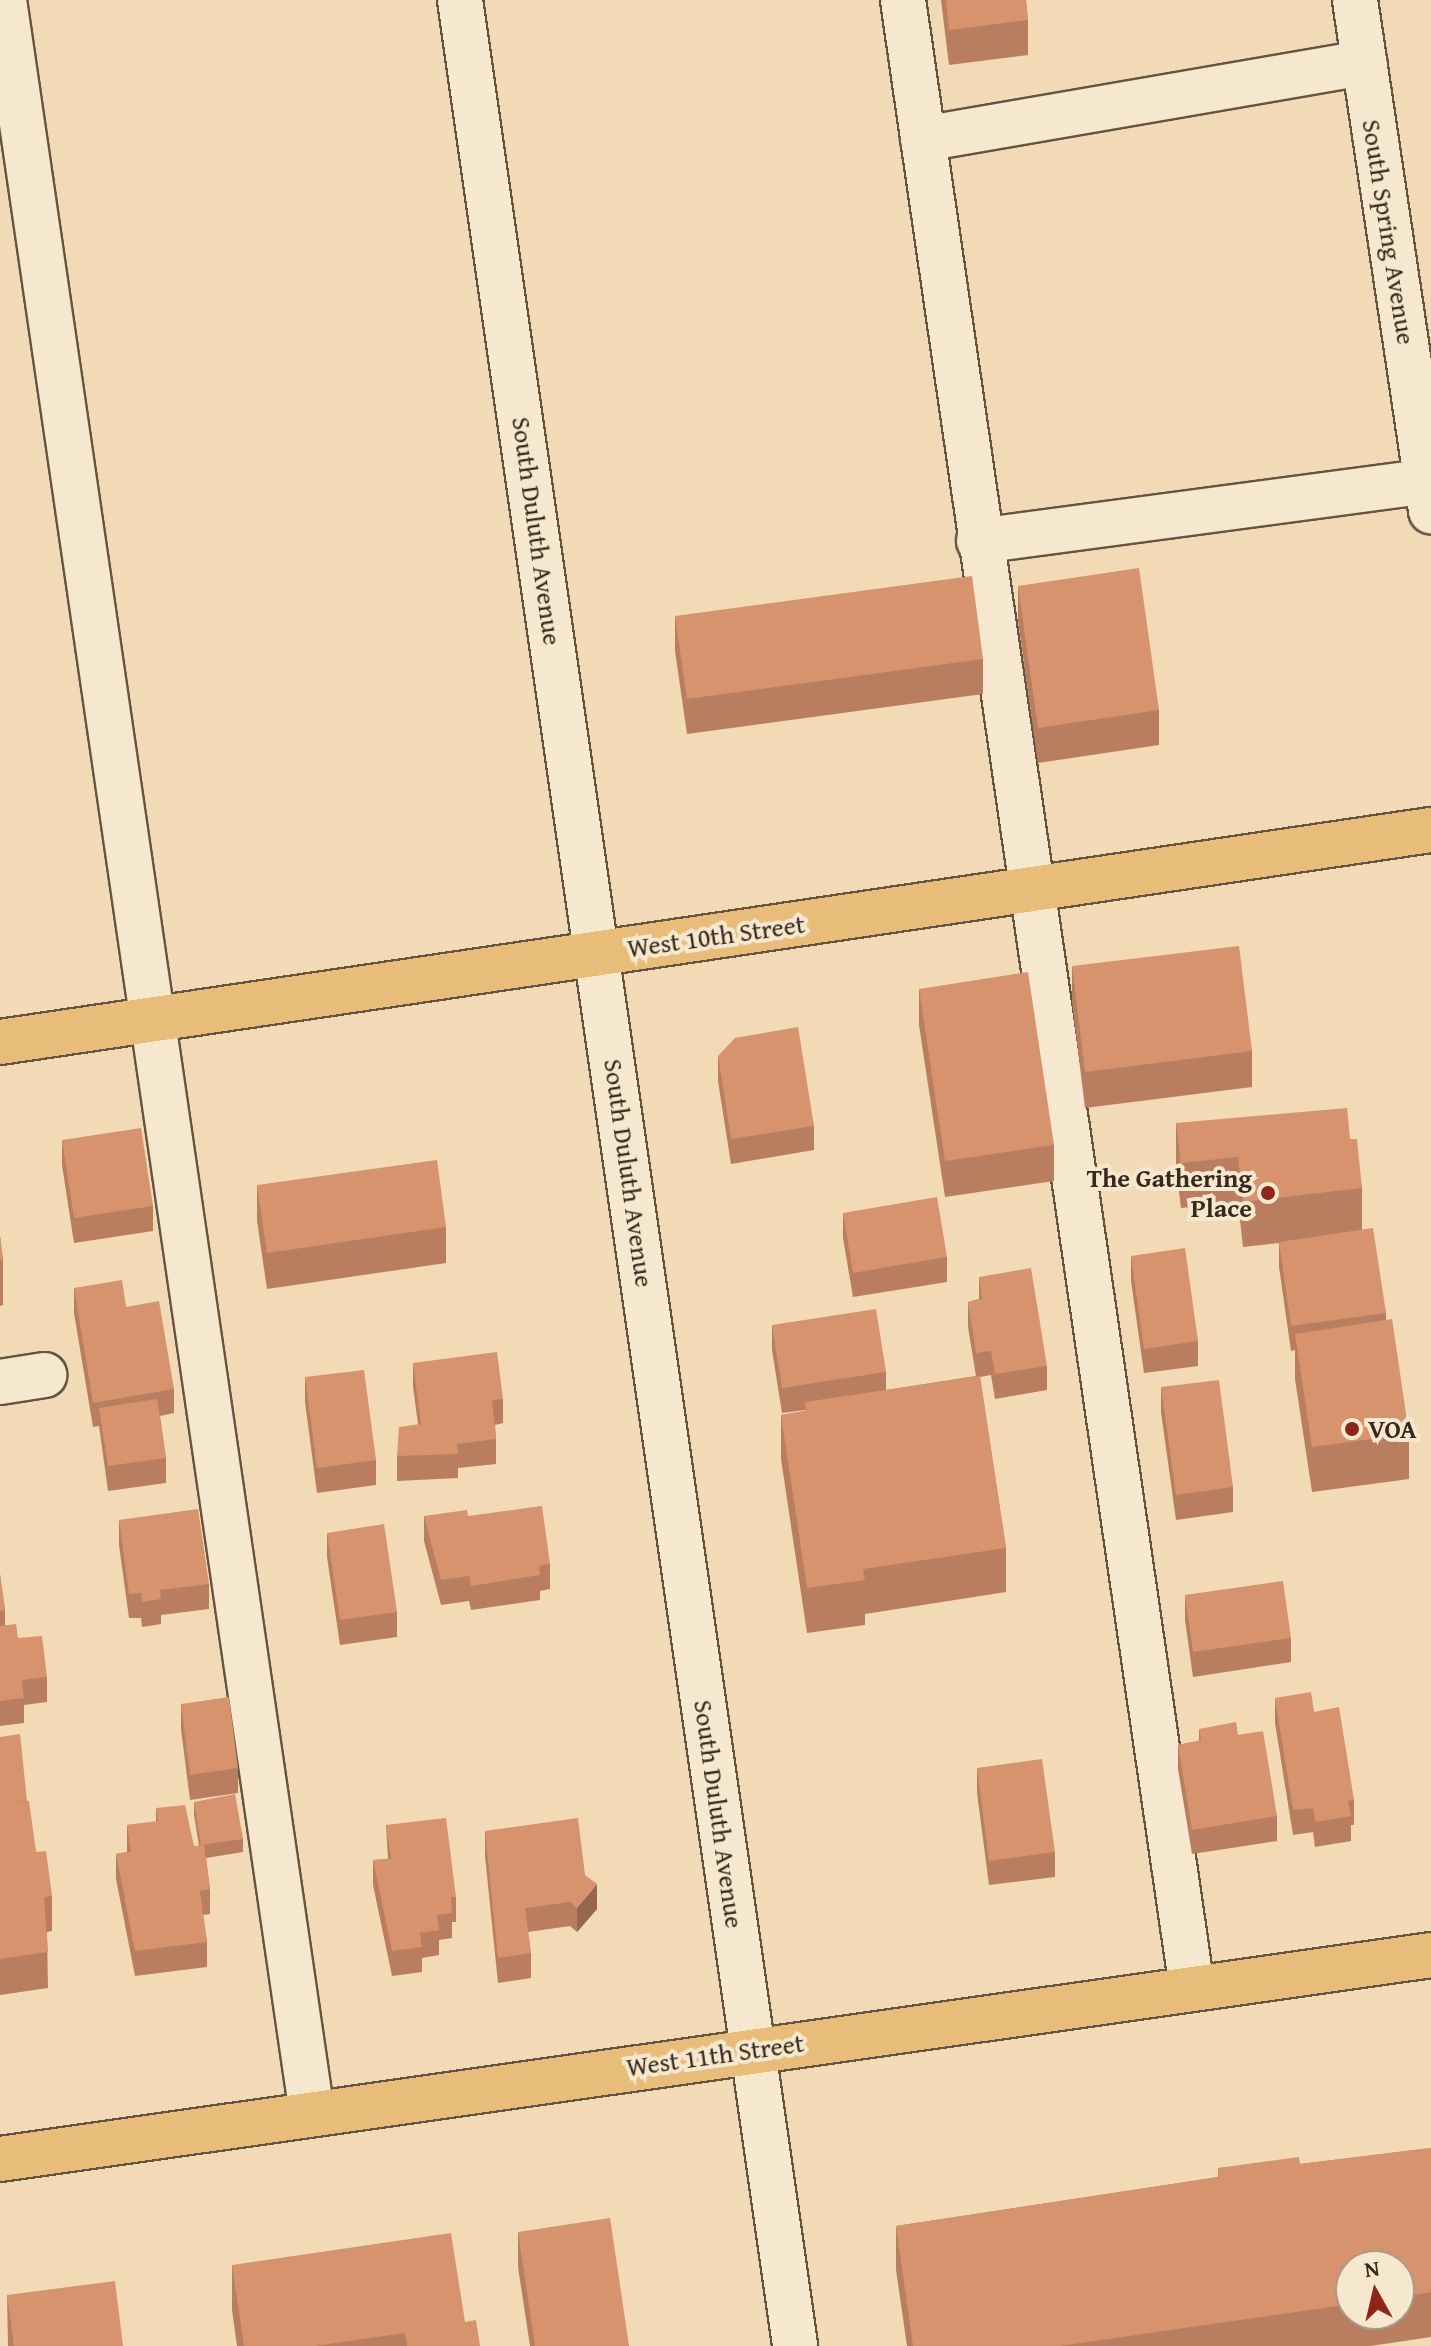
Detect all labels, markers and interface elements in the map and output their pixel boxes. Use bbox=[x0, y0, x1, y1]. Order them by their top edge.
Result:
street label: South Spring Avenue bbox=[1356, 117, 1422, 347]
street label: South Duluth Avenue bbox=[506, 415, 568, 647]
street label: West 10th Street bbox=[625, 908, 807, 964]
street label: South Duluth Avenue bbox=[598, 1057, 660, 1289]
place label: The Gathering Place bbox=[1087, 1162, 1252, 1224]
marker: The Gathering Place bbox=[1259, 1184, 1277, 1202]
place label: VOA bbox=[1368, 1413, 1417, 1445]
marker: VOA bbox=[1343, 1420, 1361, 1438]
street label: South Duluth Avenue bbox=[688, 1698, 750, 1930]
street label: West 11th Street bbox=[624, 2027, 806, 2083]
north arrow bbox=[1335, 2250, 1415, 2330]
text: N bbox=[1362, 2251, 1381, 2285]

